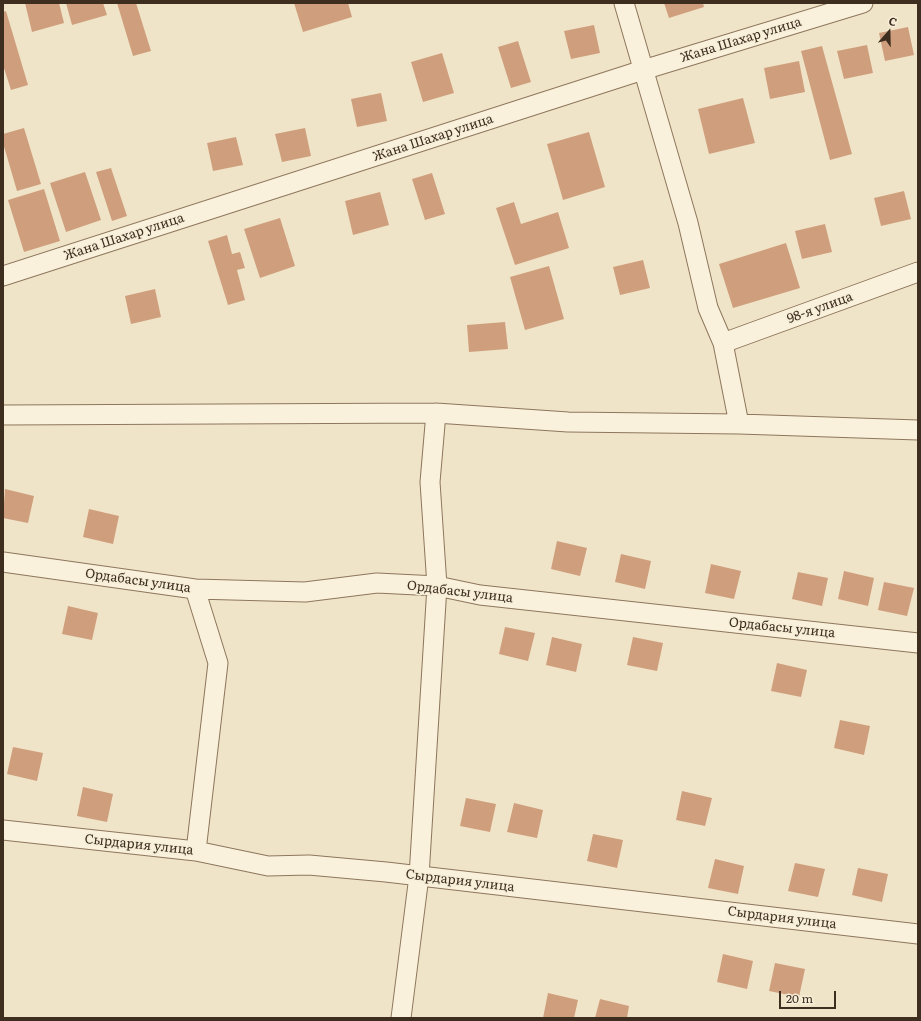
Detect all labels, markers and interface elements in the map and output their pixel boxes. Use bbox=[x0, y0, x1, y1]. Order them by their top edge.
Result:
north arrow bbox=[869, 12, 909, 52]
text: С bbox=[887, 12, 900, 30]
street label: Жана Шахар улица bbox=[679, 14, 803, 66]
street label: Жана Шахар улица bbox=[371, 111, 495, 165]
street label: Жана Шахар улица bbox=[62, 210, 186, 264]
street label: 98-я улица bbox=[785, 289, 855, 327]
street label: Ордабасы улица bbox=[84, 566, 192, 596]
street label: Ордабасы улица bbox=[406, 578, 514, 606]
street label: Ордабасы улица bbox=[728, 615, 836, 641]
street label: Сырдария улица bbox=[84, 832, 194, 858]
street label: Сырдария улица bbox=[405, 867, 515, 895]
street label: Сырдария улица bbox=[727, 904, 837, 932]
scale bar bbox=[781, 983, 838, 1009]
text: 20 m bbox=[786, 989, 813, 1007]

